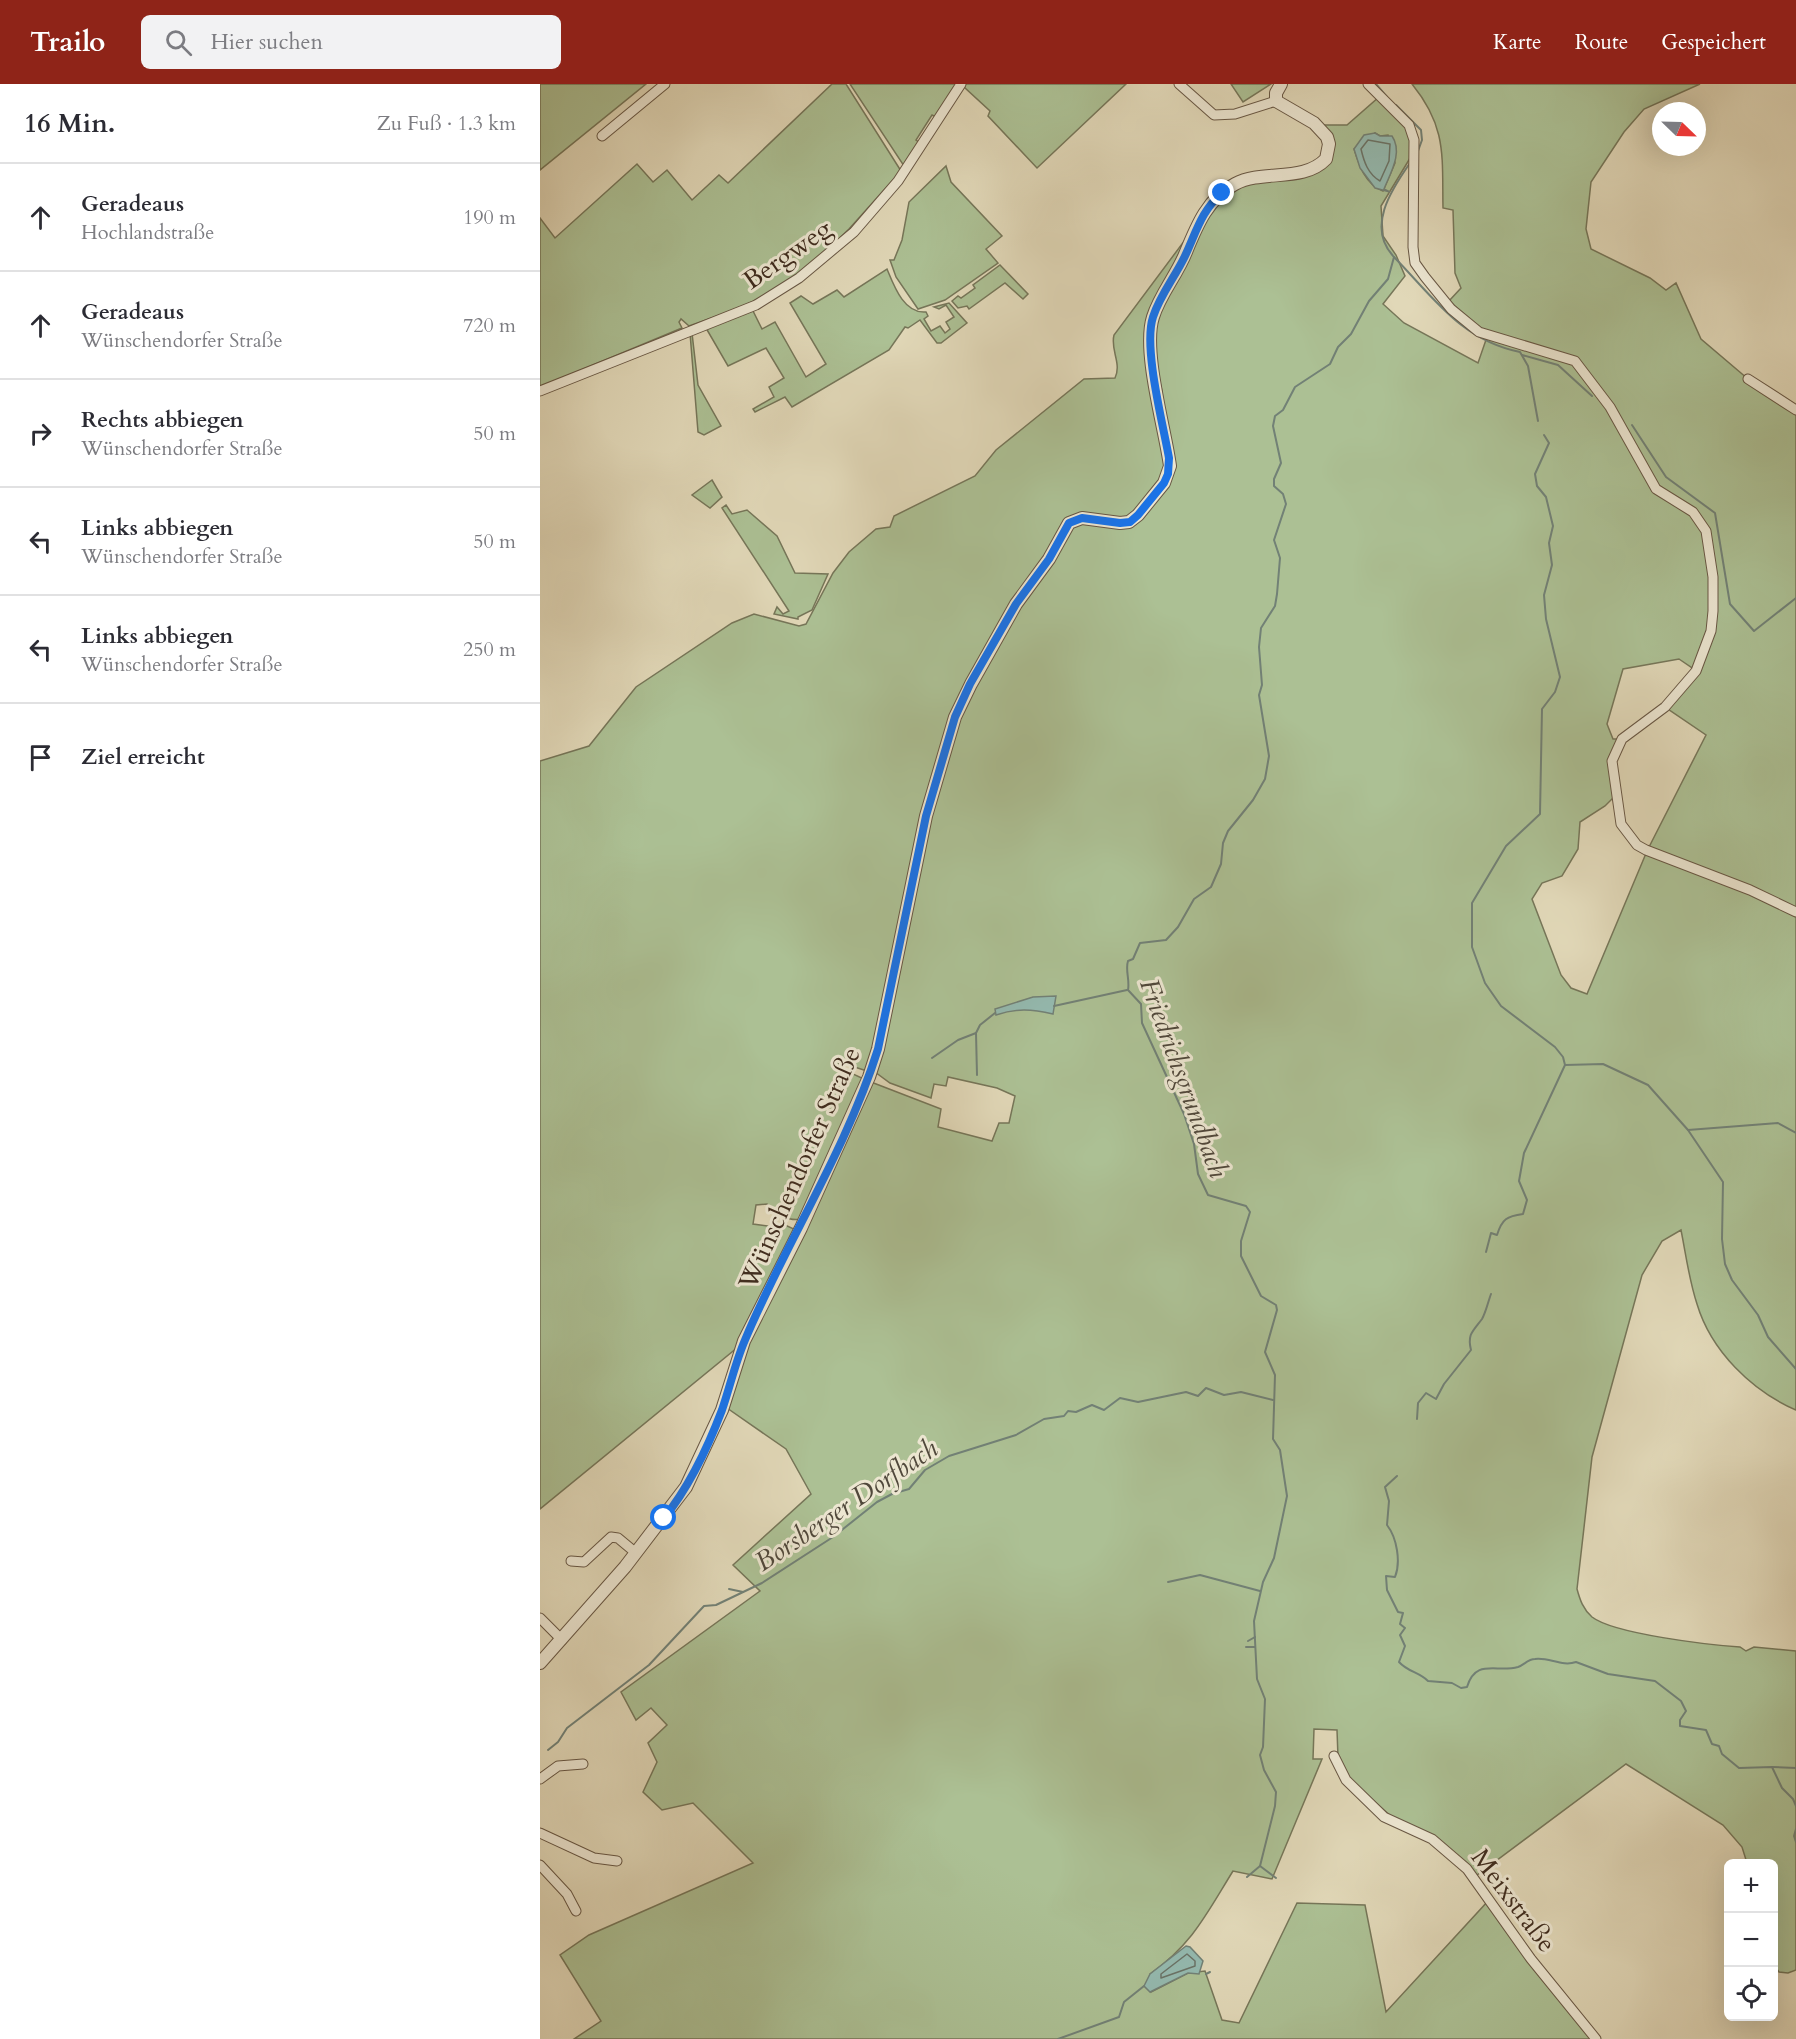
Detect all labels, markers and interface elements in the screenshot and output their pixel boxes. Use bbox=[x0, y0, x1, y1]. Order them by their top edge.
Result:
search box bbox=[141, 15, 561, 69]
text: Trailo bbox=[30, 23, 105, 61]
icon: search bbox=[162, 26, 195, 59]
text: Hier suchen bbox=[210, 27, 323, 57]
text: Karte bbox=[1493, 28, 1542, 57]
text: Route bbox=[1575, 28, 1628, 57]
text: Gespeichert bbox=[1661, 28, 1766, 57]
north arrow bbox=[1652, 102, 1706, 156]
text: 16 Min. bbox=[24, 106, 115, 141]
text: Zu Fuß · 1.3 km bbox=[377, 110, 516, 137]
route end bbox=[1208, 179, 1234, 205]
text: Geradeaus bbox=[81, 189, 184, 219]
icon: ahead bbox=[24, 201, 57, 234]
text: 190 m bbox=[463, 204, 516, 231]
street label: Bergweg bbox=[736, 211, 839, 298]
text: Hochlandstraße bbox=[81, 219, 214, 246]
text: Geradeaus bbox=[81, 297, 184, 327]
icon: ahead bbox=[24, 309, 57, 342]
text: 720 m bbox=[463, 312, 516, 339]
text: Wünschendorfer Straße bbox=[81, 327, 283, 354]
text: Rechts abbiegen bbox=[81, 405, 244, 435]
icon: right bbox=[24, 417, 57, 450]
text: 50 m bbox=[473, 420, 516, 447]
text: Wünschendorfer Straße bbox=[81, 435, 283, 462]
text: Links abbiegen bbox=[81, 513, 233, 543]
icon: left bbox=[24, 525, 57, 558]
text: 50 m bbox=[473, 528, 516, 555]
text: Wünschendorfer Straße bbox=[81, 543, 283, 570]
text: Links abbiegen bbox=[81, 621, 233, 651]
icon: left bbox=[24, 633, 57, 666]
text: 250 m bbox=[463, 636, 516, 663]
text: Wünschendorfer Straße bbox=[81, 651, 283, 678]
icon: arrive bbox=[24, 741, 57, 774]
text: Ziel erreicht bbox=[81, 742, 205, 772]
water label: Friedrichsgrundbach bbox=[1130, 974, 1237, 1183]
street label: Wünschendorfer Straße bbox=[730, 1041, 869, 1296]
water label: Borsberger Dorfbach bbox=[748, 1430, 945, 1580]
route start bbox=[650, 1504, 676, 1530]
street label: Meixstraße bbox=[1463, 1841, 1564, 1959]
map controls bbox=[1724, 1859, 1778, 2021]
button: + bbox=[1724, 1859, 1778, 1913]
button: − bbox=[1724, 1913, 1778, 1967]
button: locate bbox=[1724, 1967, 1778, 2021]

